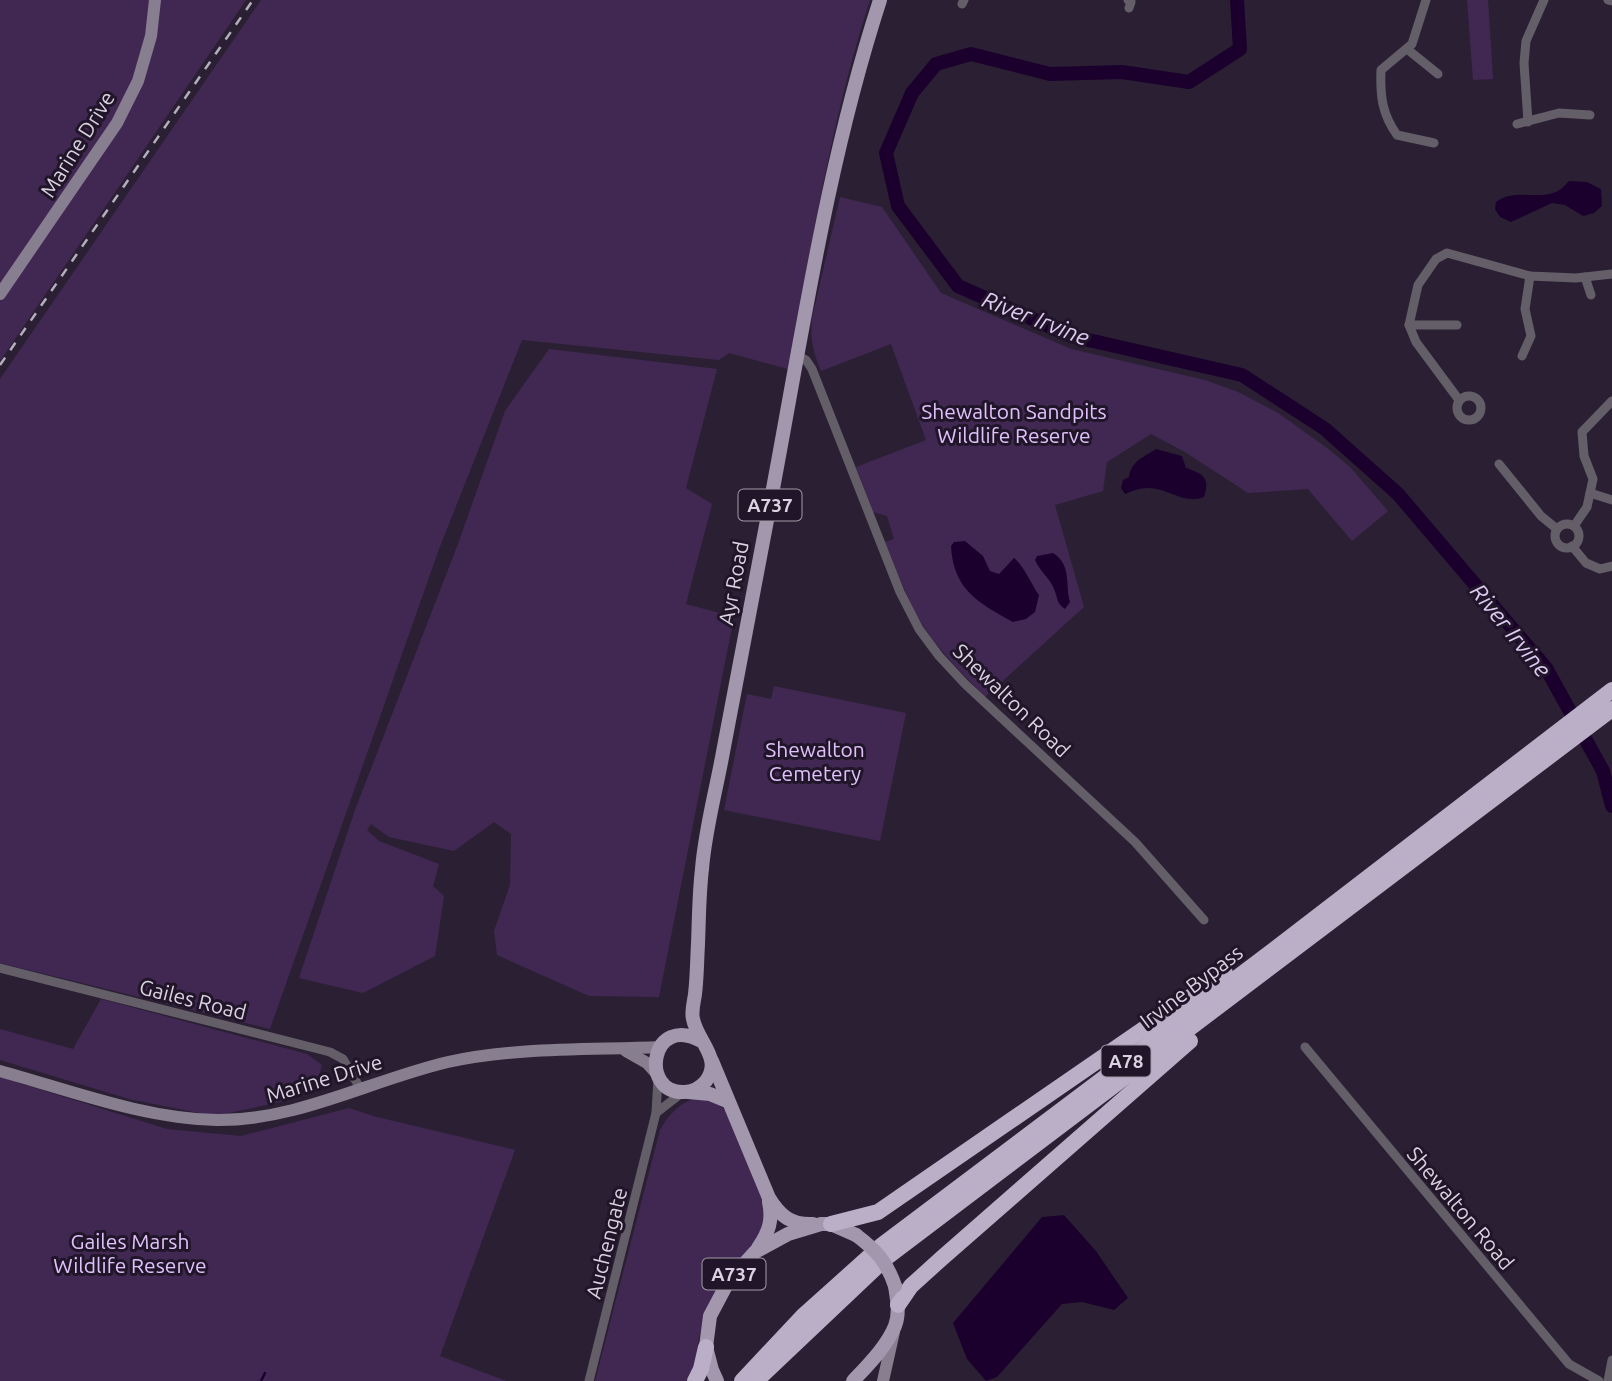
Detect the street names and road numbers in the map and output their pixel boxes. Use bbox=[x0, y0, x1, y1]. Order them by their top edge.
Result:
street label: Marine Drive bbox=[35, 87, 119, 201]
road number: A737 bbox=[738, 490, 802, 520]
street label: Ayr Road bbox=[713, 539, 753, 627]
street label: Shewalton Road bbox=[949, 638, 1075, 762]
street label: Irvine Bypass bbox=[1135, 940, 1247, 1032]
street label: Gailes Road bbox=[137, 974, 249, 1024]
road number: A78 bbox=[1102, 1046, 1150, 1077]
street label: Marine Drive bbox=[263, 1049, 385, 1107]
street label: Shewalton Road bbox=[1403, 1142, 1519, 1274]
street label: Auchengate bbox=[581, 1185, 631, 1301]
road number: A737 bbox=[702, 1258, 766, 1290]

